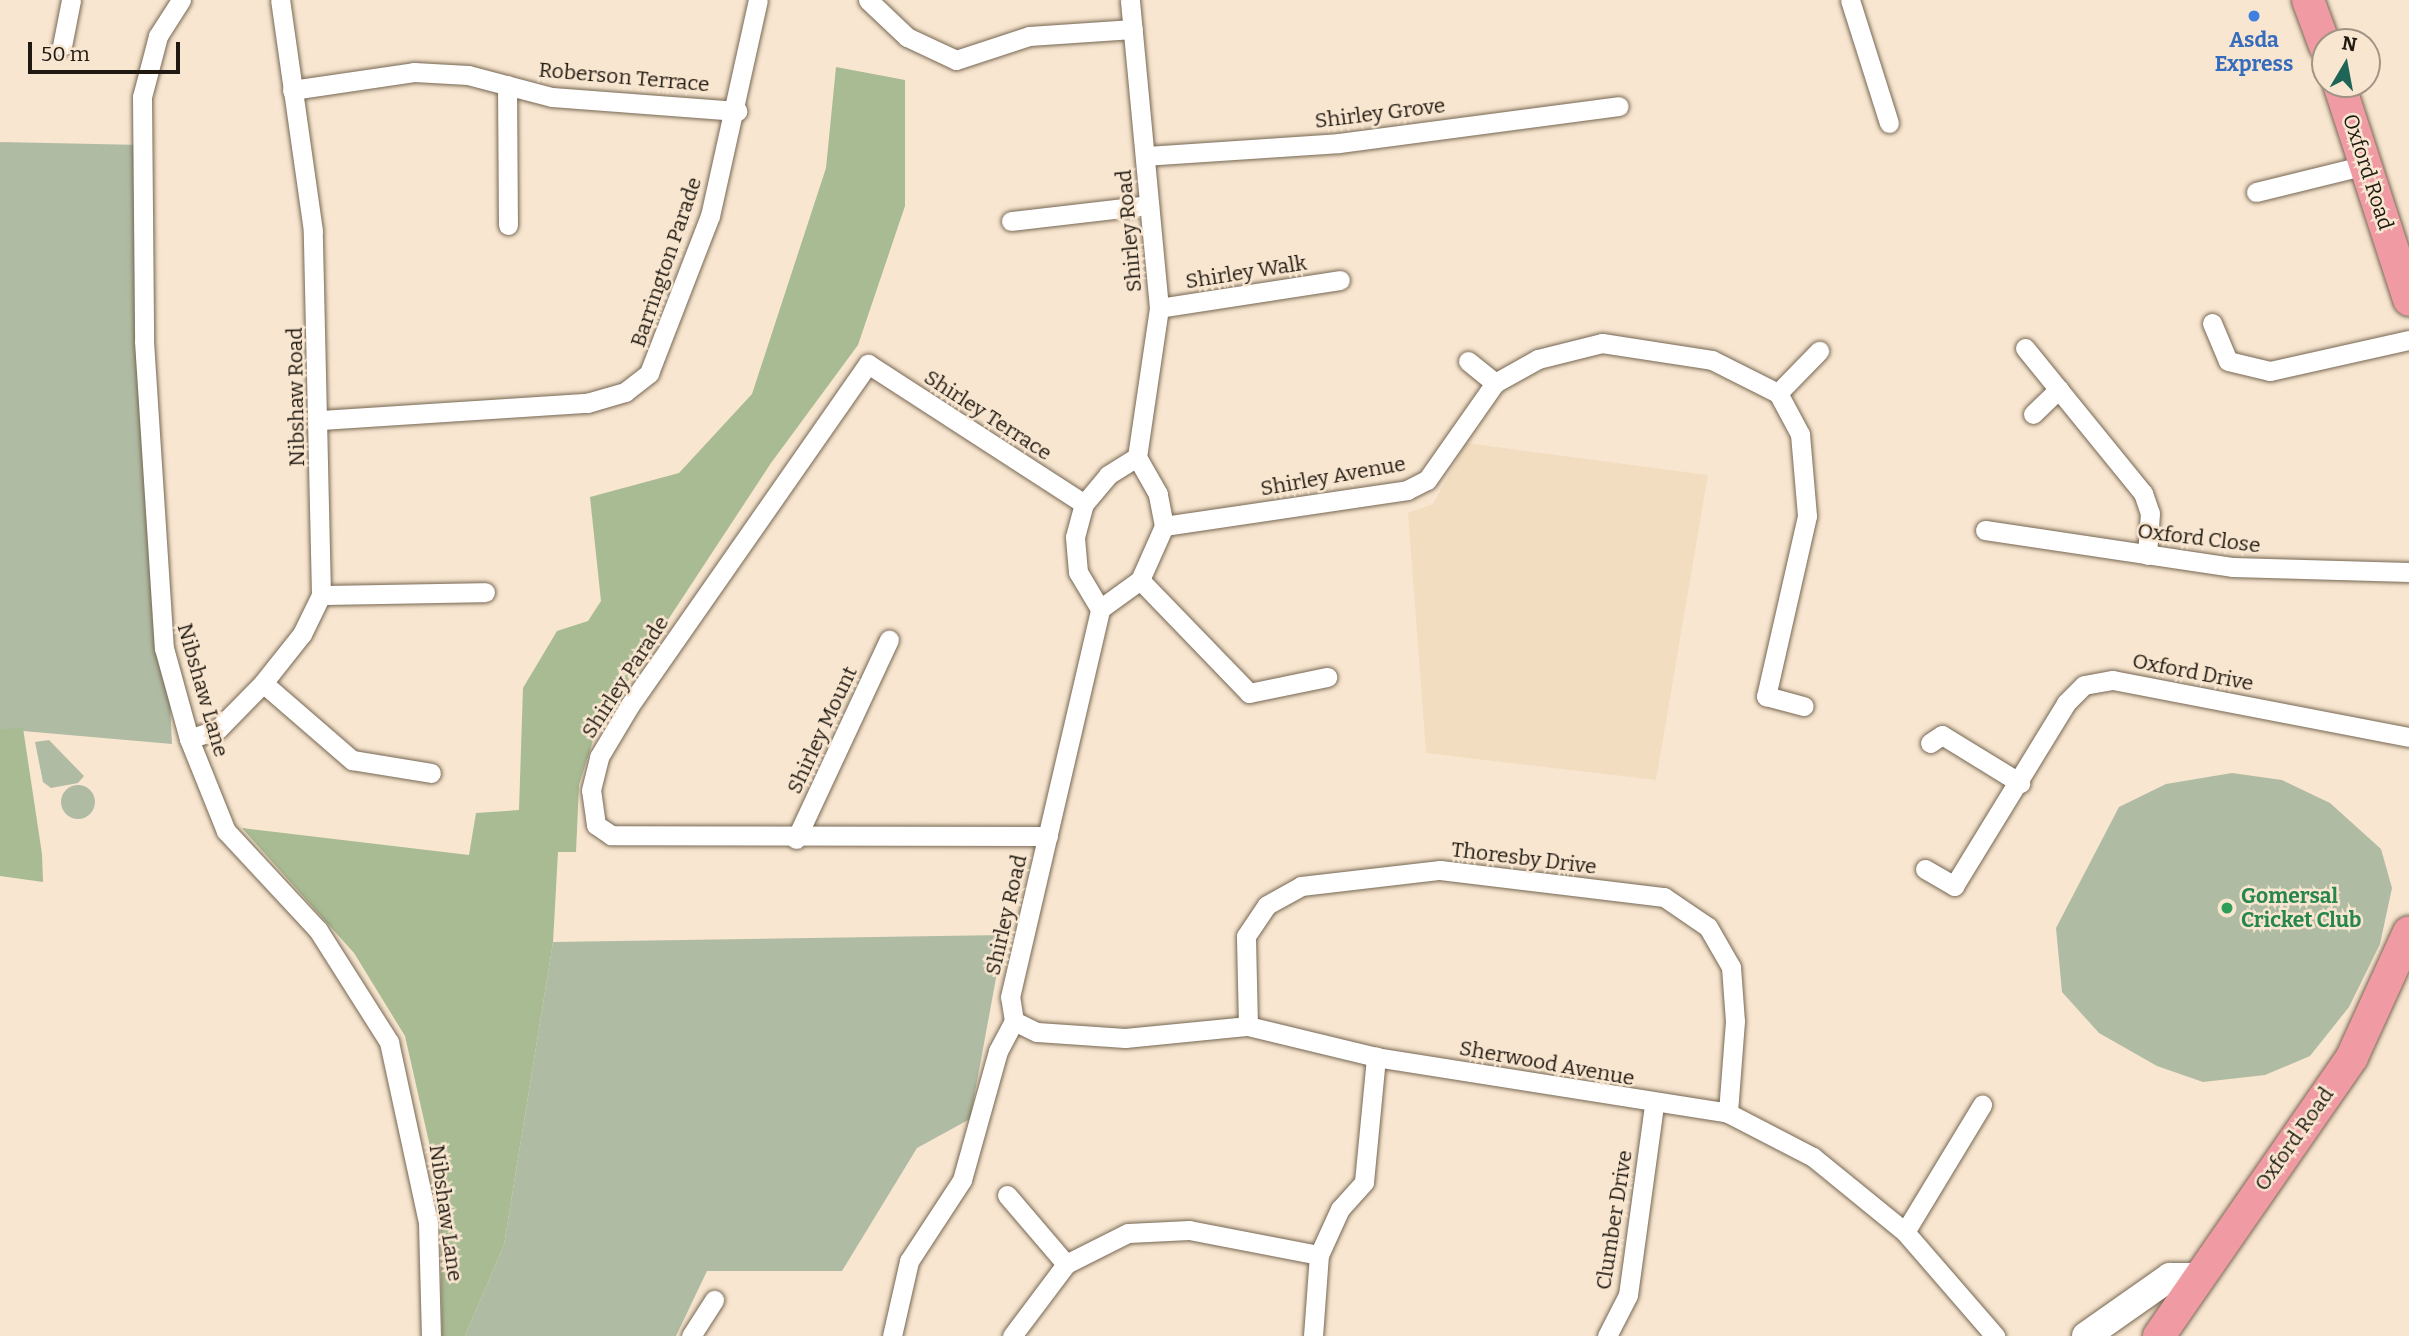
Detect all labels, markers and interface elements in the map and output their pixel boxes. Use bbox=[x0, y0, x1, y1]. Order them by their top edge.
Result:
marker: Asda Express bbox=[2246, 8, 2262, 24]
place label: Asda Express bbox=[2215, 27, 2293, 77]
scale bar bbox=[32, 28, 184, 72]
north arrow bbox=[2311, 28, 2381, 98]
text: N bbox=[2340, 31, 2359, 56]
text: 50 m bbox=[41, 41, 90, 67]
street label: Roberson Terrace bbox=[538, 57, 710, 97]
street label: Shirley Grove bbox=[1313, 92, 1447, 134]
street label: Oxford Road bbox=[2337, 111, 2399, 233]
street label: Shirley Road bbox=[1111, 169, 1147, 293]
street label: Barrington Parade bbox=[625, 174, 707, 350]
street label: Shirley Walk bbox=[1184, 250, 1308, 294]
street label: Nibshaw Road bbox=[282, 327, 310, 467]
street label: Shirley Terrace bbox=[920, 364, 1056, 466]
street label: Shirley Avenue bbox=[1258, 451, 1408, 501]
street label: Oxford Close bbox=[2136, 518, 2262, 558]
street label: Shirley Parade bbox=[576, 611, 674, 743]
street label: Nibshaw Lane bbox=[172, 620, 234, 760]
street label: Oxford Drive bbox=[2130, 648, 2256, 696]
street label: Shirley Mount bbox=[782, 662, 862, 798]
street label: Thoresby Drive bbox=[1450, 837, 1598, 879]
street label: Shirley Road bbox=[980, 852, 1032, 978]
place label: Gomersal Cricket Club bbox=[2241, 883, 2361, 933]
marker: Gomersal Cricket Club bbox=[2219, 900, 2235, 916]
street label: Sherwood Avenue bbox=[1457, 1035, 1637, 1091]
street label: Oxford Road bbox=[2249, 1082, 2339, 1196]
street label: Nibshaw Lane bbox=[424, 1143, 468, 1283]
street label: Clumber Drive bbox=[1591, 1148, 1637, 1292]

